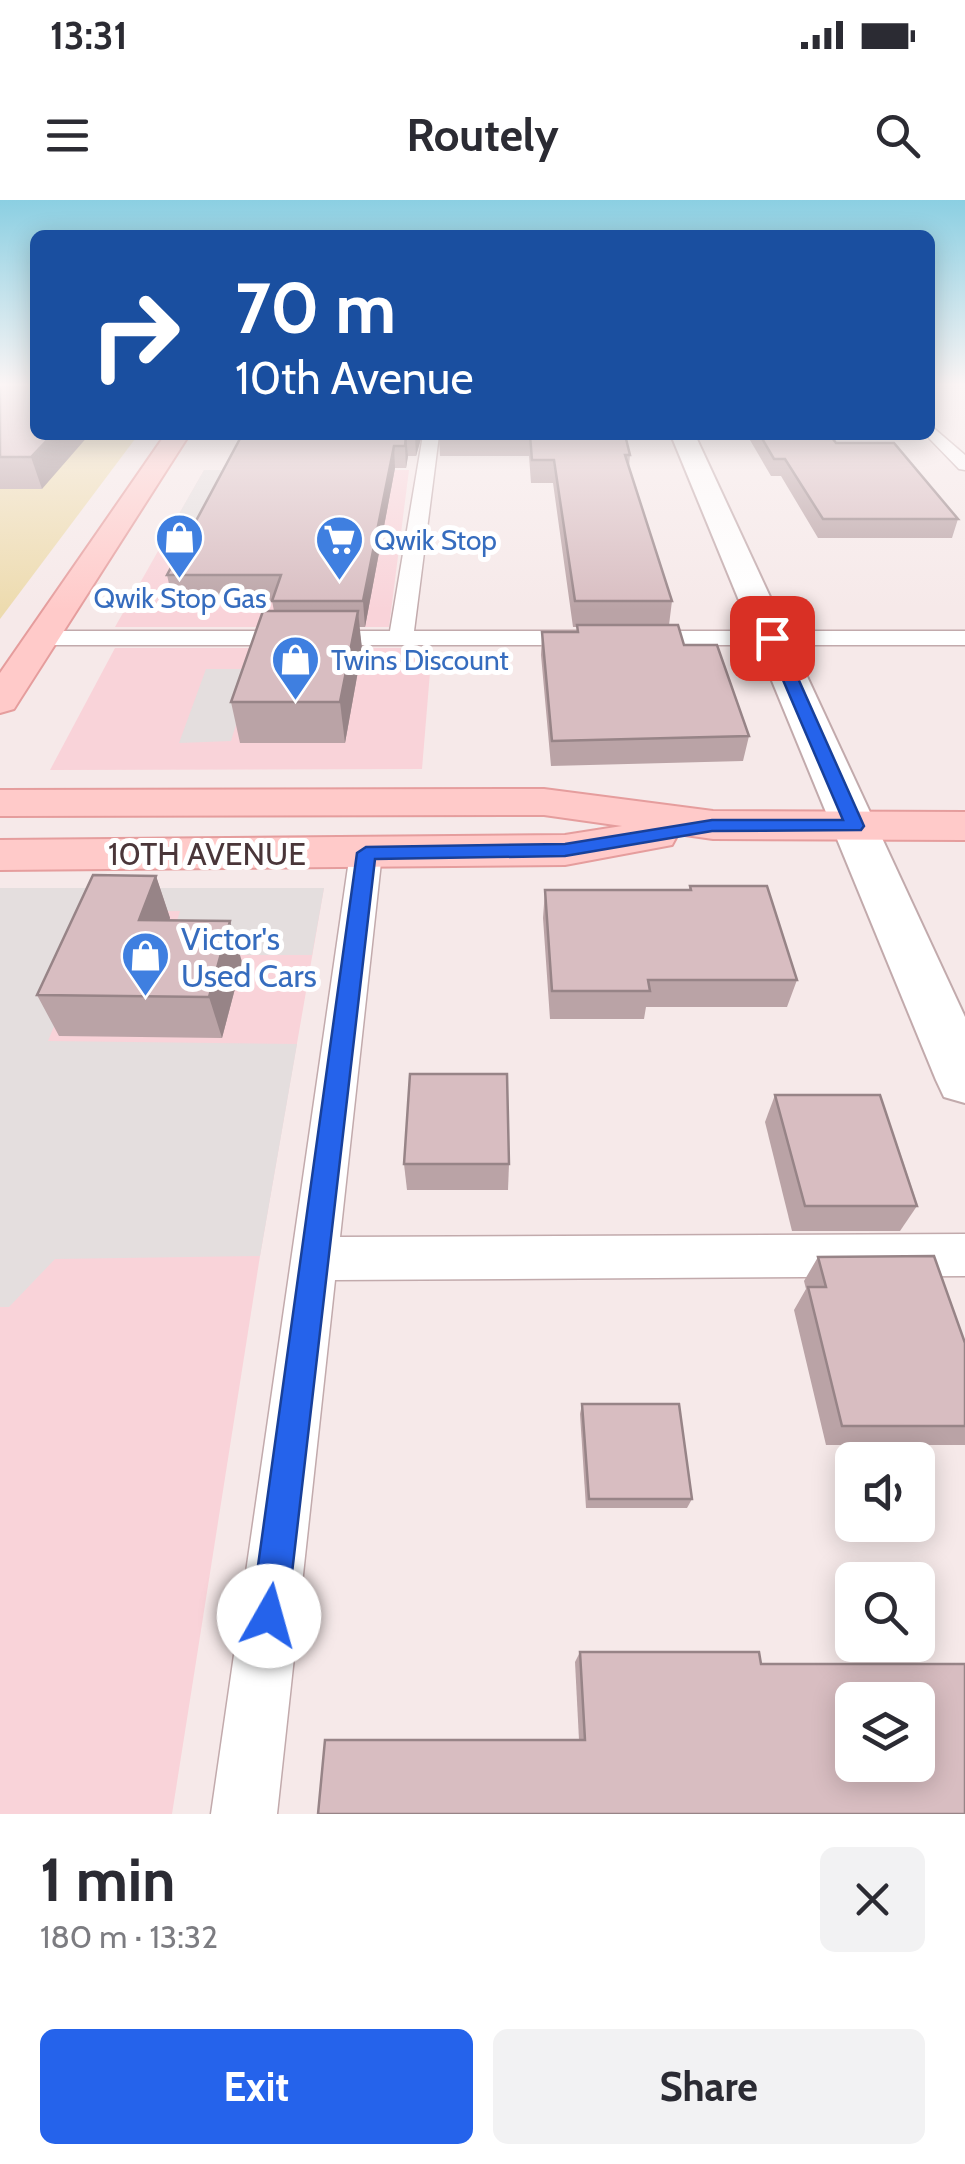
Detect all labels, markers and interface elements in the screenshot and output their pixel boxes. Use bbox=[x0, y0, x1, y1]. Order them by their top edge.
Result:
text: 13:31 bbox=[50, 12, 127, 59]
icon: menu bbox=[40, 108, 95, 163]
text: Routely bbox=[406, 108, 559, 162]
icon: search bbox=[870, 108, 925, 163]
text: 70 m bbox=[235, 265, 396, 351]
icon: right bbox=[70, 270, 200, 400]
text: 10th Avenue bbox=[235, 351, 473, 405]
shop icon: Qwik Stop Gas bbox=[154, 512, 206, 580]
supermarket icon: Qwik Stop bbox=[313, 514, 365, 582]
place label: Qwik Stop bbox=[374, 523, 497, 557]
place label: Qwik Stop Gas bbox=[93, 581, 267, 615]
pin bbox=[730, 596, 815, 681]
icon: arrive bbox=[745, 611, 800, 666]
shop icon: Twins Discount bbox=[270, 634, 322, 702]
place label: Twins Discount bbox=[331, 643, 509, 677]
street label: 10TH AVENUE bbox=[108, 834, 306, 873]
place label: Victor's Used Cars bbox=[181, 919, 317, 995]
shop icon: Victor's Used Cars bbox=[120, 930, 172, 998]
map controls bbox=[835, 1442, 935, 1782]
button: sound bbox=[835, 1442, 935, 1542]
button: search bbox=[835, 1562, 935, 1662]
position arrow bbox=[217, 1564, 321, 1668]
button: layers bbox=[835, 1682, 935, 1782]
text: 1 min bbox=[40, 1843, 175, 1916]
button: close bbox=[820, 1847, 925, 1952]
text: 180 m · 13:32 bbox=[40, 1917, 218, 1956]
button: Exit bbox=[40, 2029, 473, 2144]
button: Share bbox=[493, 2029, 925, 2144]

